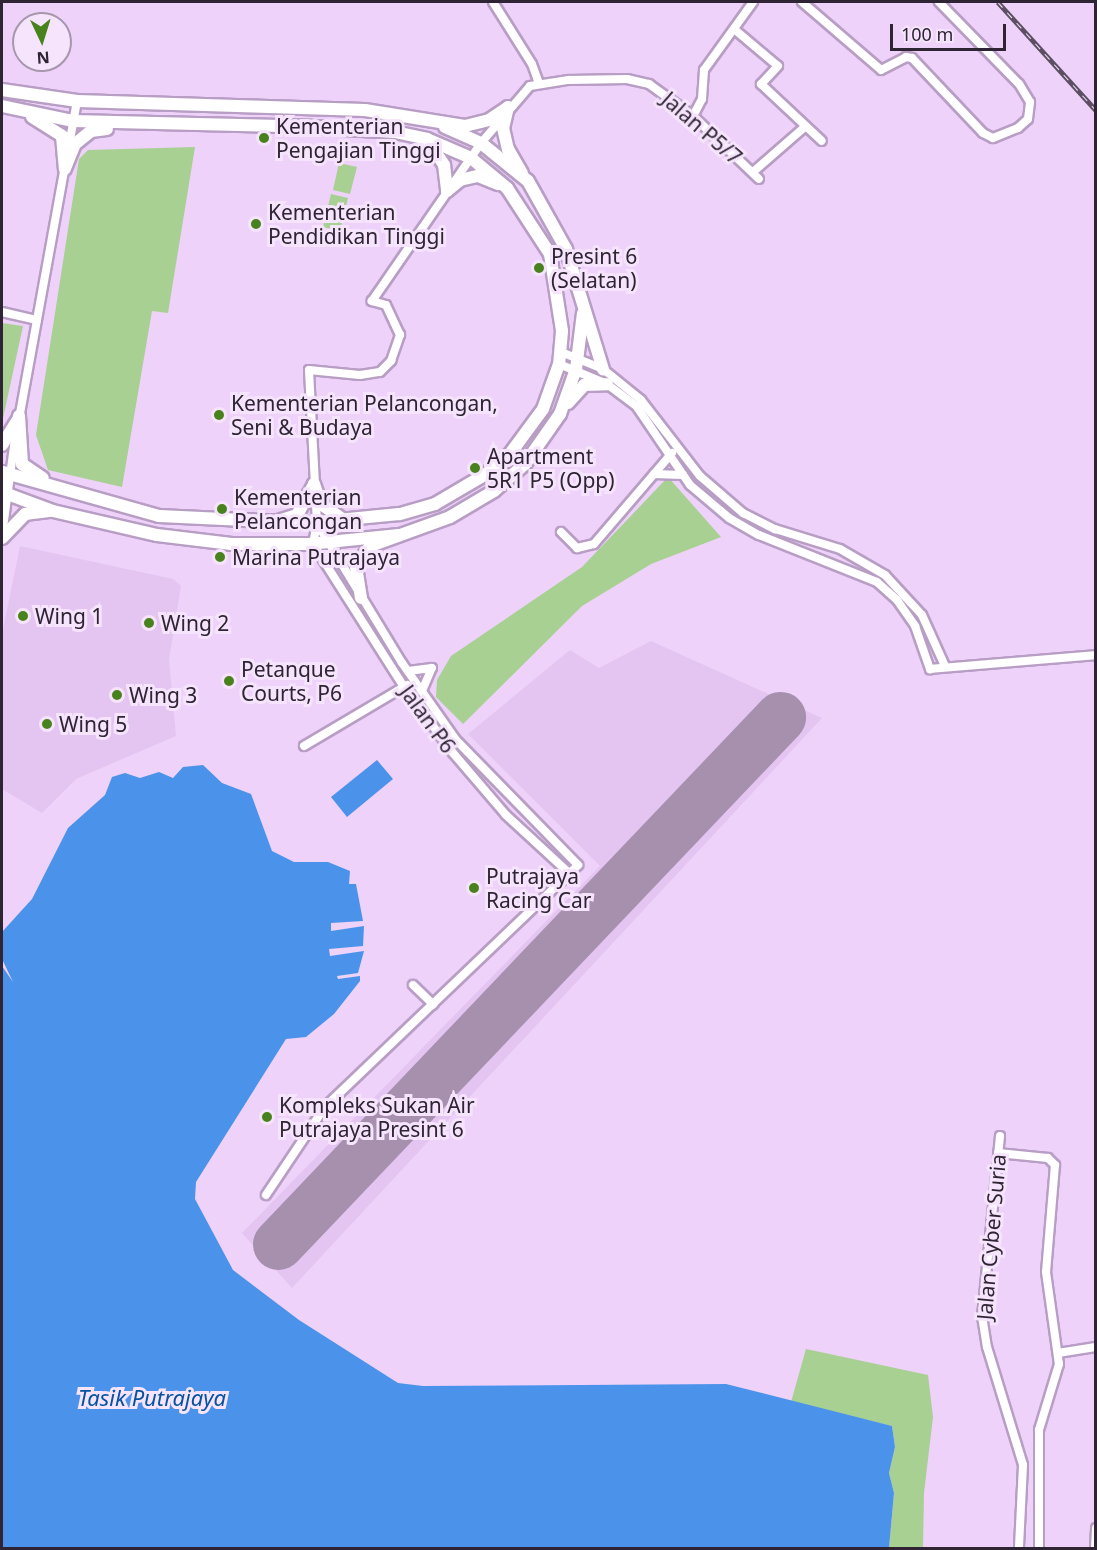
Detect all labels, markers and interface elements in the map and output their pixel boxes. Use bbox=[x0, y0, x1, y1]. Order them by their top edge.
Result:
north arrow bbox=[12, 12, 72, 72]
scale bar bbox=[893, 12, 1008, 50]
text: 100 m bbox=[901, 22, 953, 46]
text: N bbox=[36, 47, 50, 69]
street label: Jalan P5/7 bbox=[657, 86, 747, 170]
place label: Kementerian Pengajian Tinggi bbox=[276, 113, 441, 163]
marker: Kementerian Pengajian Tinggi bbox=[257, 131, 271, 145]
place label: Kementerian Pendidikan Tinggi bbox=[268, 199, 445, 249]
marker: Kementerian Pendidikan Tinggi bbox=[249, 217, 263, 231]
place label: Presint 6 (Selatan) bbox=[551, 243, 637, 293]
marker: Presint 6 (Selatan) bbox=[532, 261, 546, 275]
place label: Kementerian Pelancongan, Seni & Budaya bbox=[231, 390, 498, 440]
marker: Kementerian Pelancongan, Seni & Budaya bbox=[212, 408, 226, 422]
place label: Apartment 5R1 P5 (Opp) bbox=[487, 443, 615, 493]
marker: Apartment 5R1 P5 (Opp) bbox=[468, 461, 482, 475]
place label: Kementerian Pelancongan bbox=[234, 484, 362, 534]
marker: Kementerian Pelancongan bbox=[215, 502, 229, 516]
place label: Marina Putrajaya bbox=[232, 544, 400, 570]
marker: Marina Putrajaya bbox=[213, 550, 227, 564]
place label: Wing 1 bbox=[35, 603, 103, 629]
marker: Wing 1 bbox=[16, 609, 30, 623]
place label: Wing 2 bbox=[161, 610, 229, 636]
marker: Wing 2 bbox=[142, 616, 156, 630]
place label: Petanque Courts, P6 bbox=[241, 656, 342, 706]
marker: Petanque Courts, P6 bbox=[222, 674, 236, 688]
street label: Jalan P6 bbox=[395, 680, 461, 758]
place label: Wing 3 bbox=[129, 682, 197, 708]
marker: Wing 3 bbox=[110, 688, 124, 702]
place label: Wing 5 bbox=[59, 711, 127, 737]
marker: Wing 5 bbox=[40, 717, 54, 731]
place label: Putrajaya Racing Car bbox=[486, 863, 591, 913]
marker: Putrajaya Racing Car bbox=[467, 881, 481, 895]
place label: Kompleks Sukan Air Putrajaya Presint 6 bbox=[279, 1092, 475, 1142]
marker: Kompleks Sukan Air Putrajaya Presint 6 bbox=[260, 1110, 274, 1124]
street label: Jalan Cyber Suria bbox=[971, 1153, 1011, 1321]
water label: Tasik Putrajaya bbox=[78, 1385, 226, 1411]

